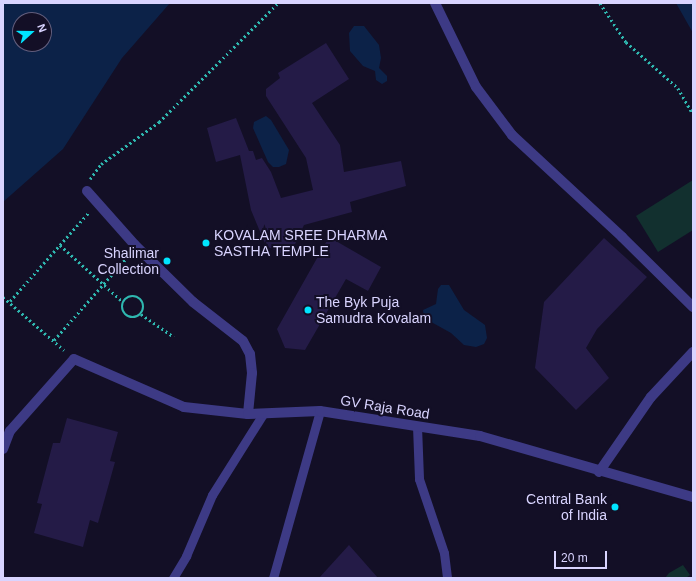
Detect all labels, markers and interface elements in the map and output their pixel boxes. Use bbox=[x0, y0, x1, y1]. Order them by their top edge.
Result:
north arrow bbox=[12, 12, 52, 52]
text: N bbox=[35, 22, 49, 34]
place label: KOVALAM SREE DHARMA SASTHA TEMPLE bbox=[214, 227, 387, 260]
marker: KOVALAM SREE DHARMA SASTHA TEMPLE bbox=[201, 238, 211, 248]
place label: Shalimar Collection bbox=[98, 245, 159, 278]
marker: Shalimar Collection bbox=[162, 256, 172, 266]
place label: The Byk Puja Samudra Kovalam bbox=[316, 294, 431, 326]
marker: The Byk Puja Samudra Kovalam bbox=[303, 305, 313, 315]
street label: GV Raja Road bbox=[339, 392, 431, 422]
place label: Central Bank of India bbox=[526, 491, 607, 524]
marker: Central Bank of India bbox=[610, 502, 620, 512]
scale bar bbox=[556, 543, 609, 569]
text: 20 m bbox=[561, 551, 588, 565]

